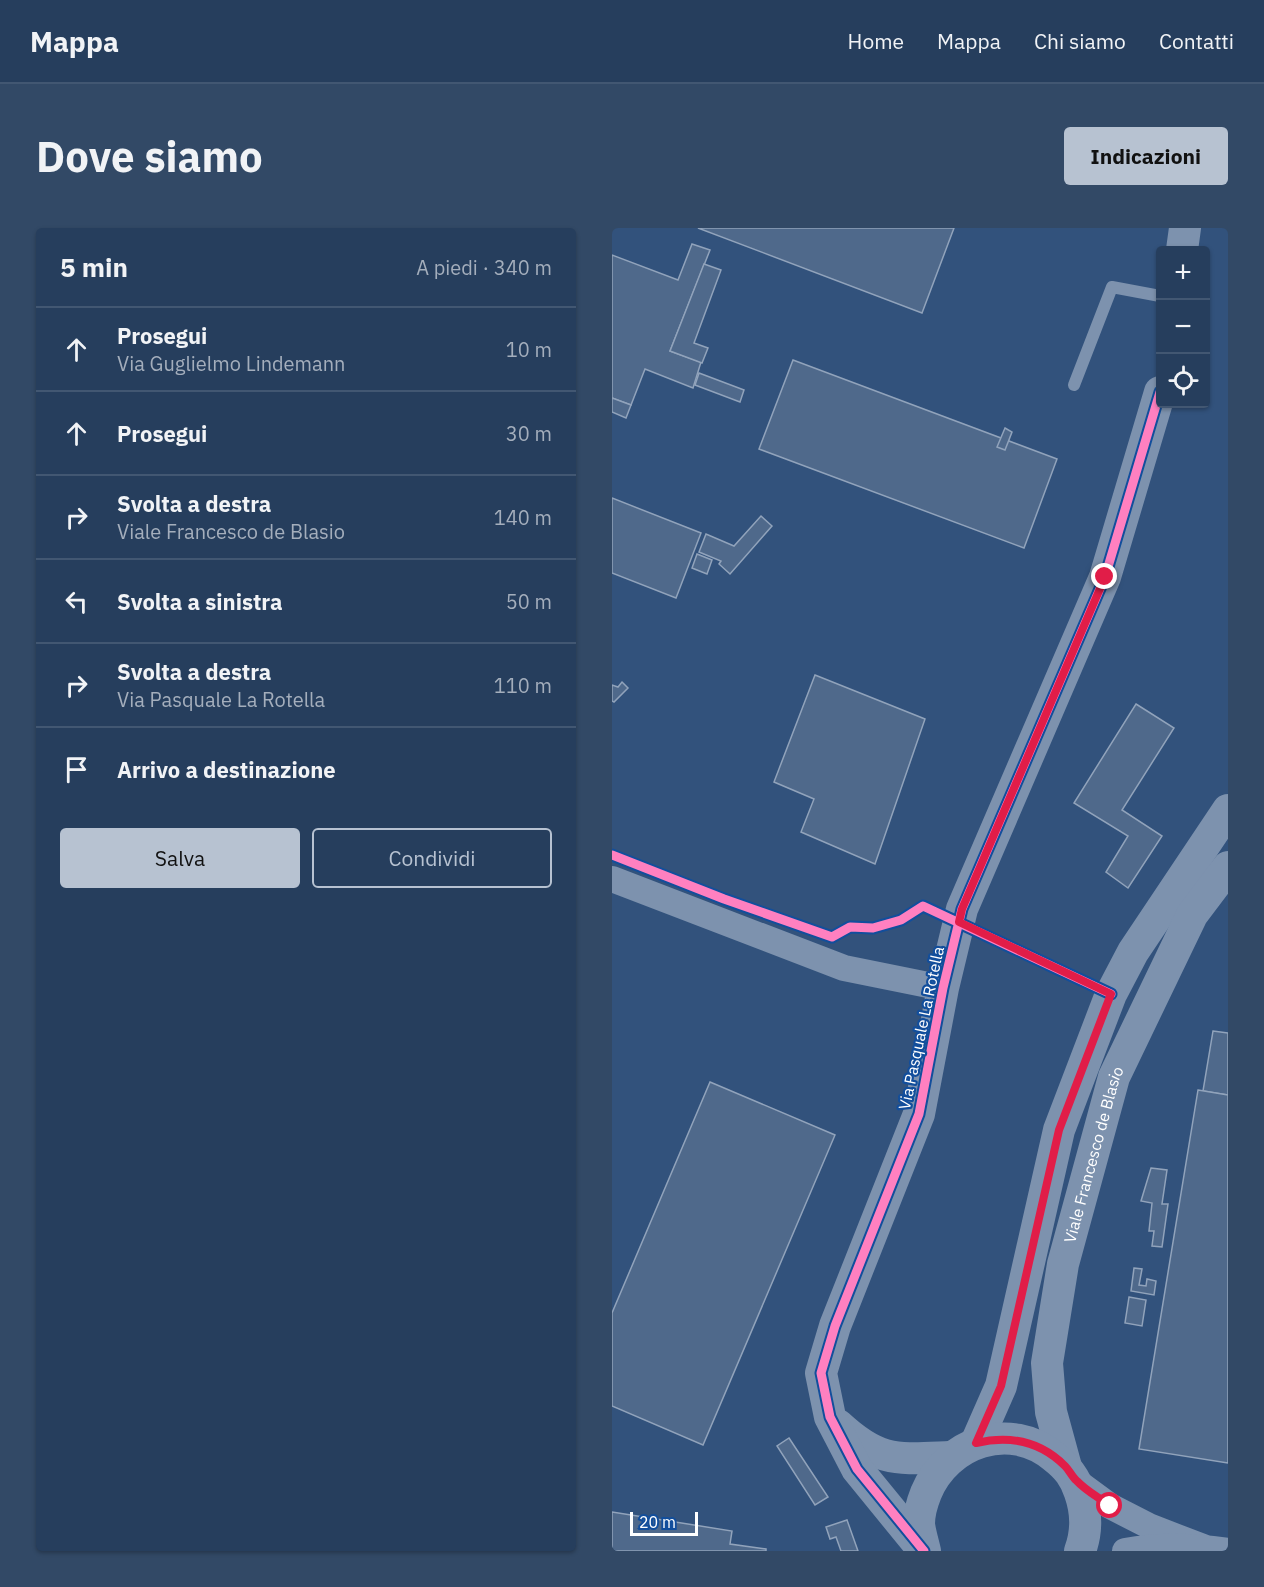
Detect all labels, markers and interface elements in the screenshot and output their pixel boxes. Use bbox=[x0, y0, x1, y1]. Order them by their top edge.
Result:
text: Mappa bbox=[30, 23, 119, 60]
text: Home bbox=[848, 27, 904, 55]
text: Mappa bbox=[937, 27, 1001, 55]
text: Chi siamo bbox=[1034, 27, 1126, 55]
text: Contatti bbox=[1159, 27, 1234, 55]
button: Indicazioni bbox=[1064, 127, 1228, 185]
text: Dove siamo bbox=[36, 129, 263, 184]
map controls bbox=[1156, 246, 1210, 408]
button: + bbox=[1156, 246, 1210, 300]
text: 5 min bbox=[60, 250, 128, 284]
text: A piedi · 340 m bbox=[416, 254, 552, 281]
button: − bbox=[1156, 300, 1210, 354]
text: Prosegui bbox=[117, 321, 207, 350]
icon: ahead bbox=[60, 333, 93, 366]
text: 10 m bbox=[506, 336, 552, 363]
text: Via Guglielmo Lindemann bbox=[117, 350, 345, 377]
button: locate bbox=[1156, 354, 1210, 408]
icon: ahead bbox=[60, 417, 93, 450]
text: Prosegui bbox=[117, 419, 207, 448]
text: 30 m bbox=[506, 420, 552, 447]
text: Svolta a destra bbox=[117, 489, 271, 518]
icon: right bbox=[60, 501, 93, 534]
text: 140 m bbox=[494, 504, 552, 531]
text: Viale Francesco de Blasio bbox=[117, 518, 345, 545]
route end bbox=[1091, 563, 1117, 589]
icon: left bbox=[60, 585, 93, 618]
text: Svolta a sinistra bbox=[117, 587, 282, 616]
text: 50 m bbox=[506, 588, 552, 615]
text: Svolta a destra bbox=[117, 657, 271, 686]
icon: right bbox=[60, 669, 93, 702]
text: 110 m bbox=[494, 672, 552, 699]
text: Via Pasquale La Rotella bbox=[117, 686, 325, 713]
icon: arrive bbox=[60, 753, 93, 786]
text: Arrivo a destinazione bbox=[117, 755, 336, 784]
button: Salva bbox=[60, 828, 300, 888]
button: Condividi bbox=[312, 828, 552, 888]
street label: Via Pasquale La Rotella bbox=[894, 944, 948, 1112]
street label: Viale Francesco de Blasio bbox=[1059, 1063, 1128, 1245]
route start bbox=[1096, 1492, 1122, 1518]
scale bar bbox=[630, 1509, 698, 1536]
text: 20 m bbox=[639, 1512, 676, 1532]

